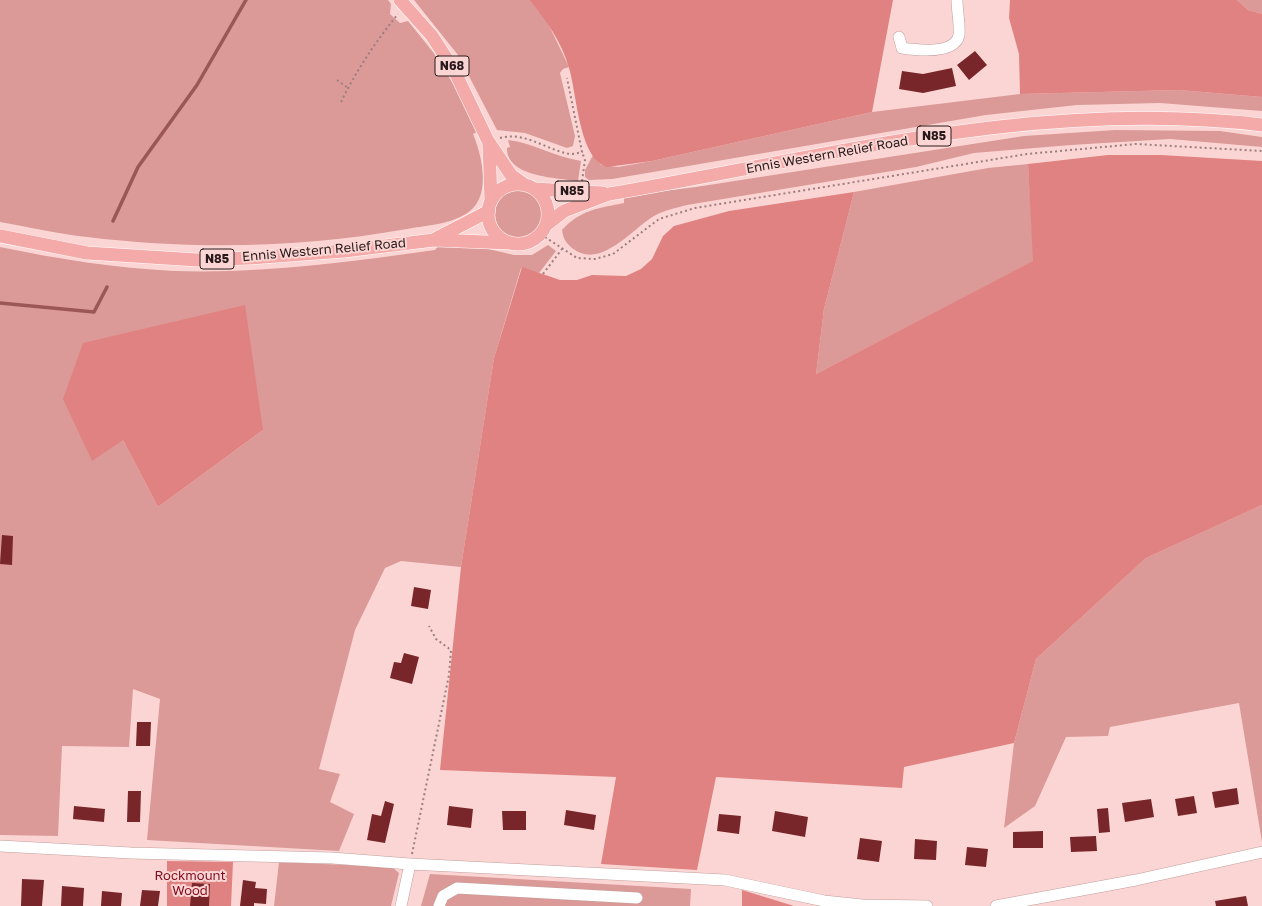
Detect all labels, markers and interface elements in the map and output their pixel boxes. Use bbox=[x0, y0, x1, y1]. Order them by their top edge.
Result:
road number: N68 bbox=[435, 56, 469, 76]
road number: N85 bbox=[917, 126, 951, 146]
street label: Ennis Western Relief Road bbox=[745, 133, 909, 177]
road number: N85 bbox=[555, 181, 589, 201]
street label: Ennis Western Relief Road bbox=[242, 235, 406, 265]
road number: N85 bbox=[200, 249, 234, 269]
park label: Rockmount Wood bbox=[154, 868, 226, 899]

